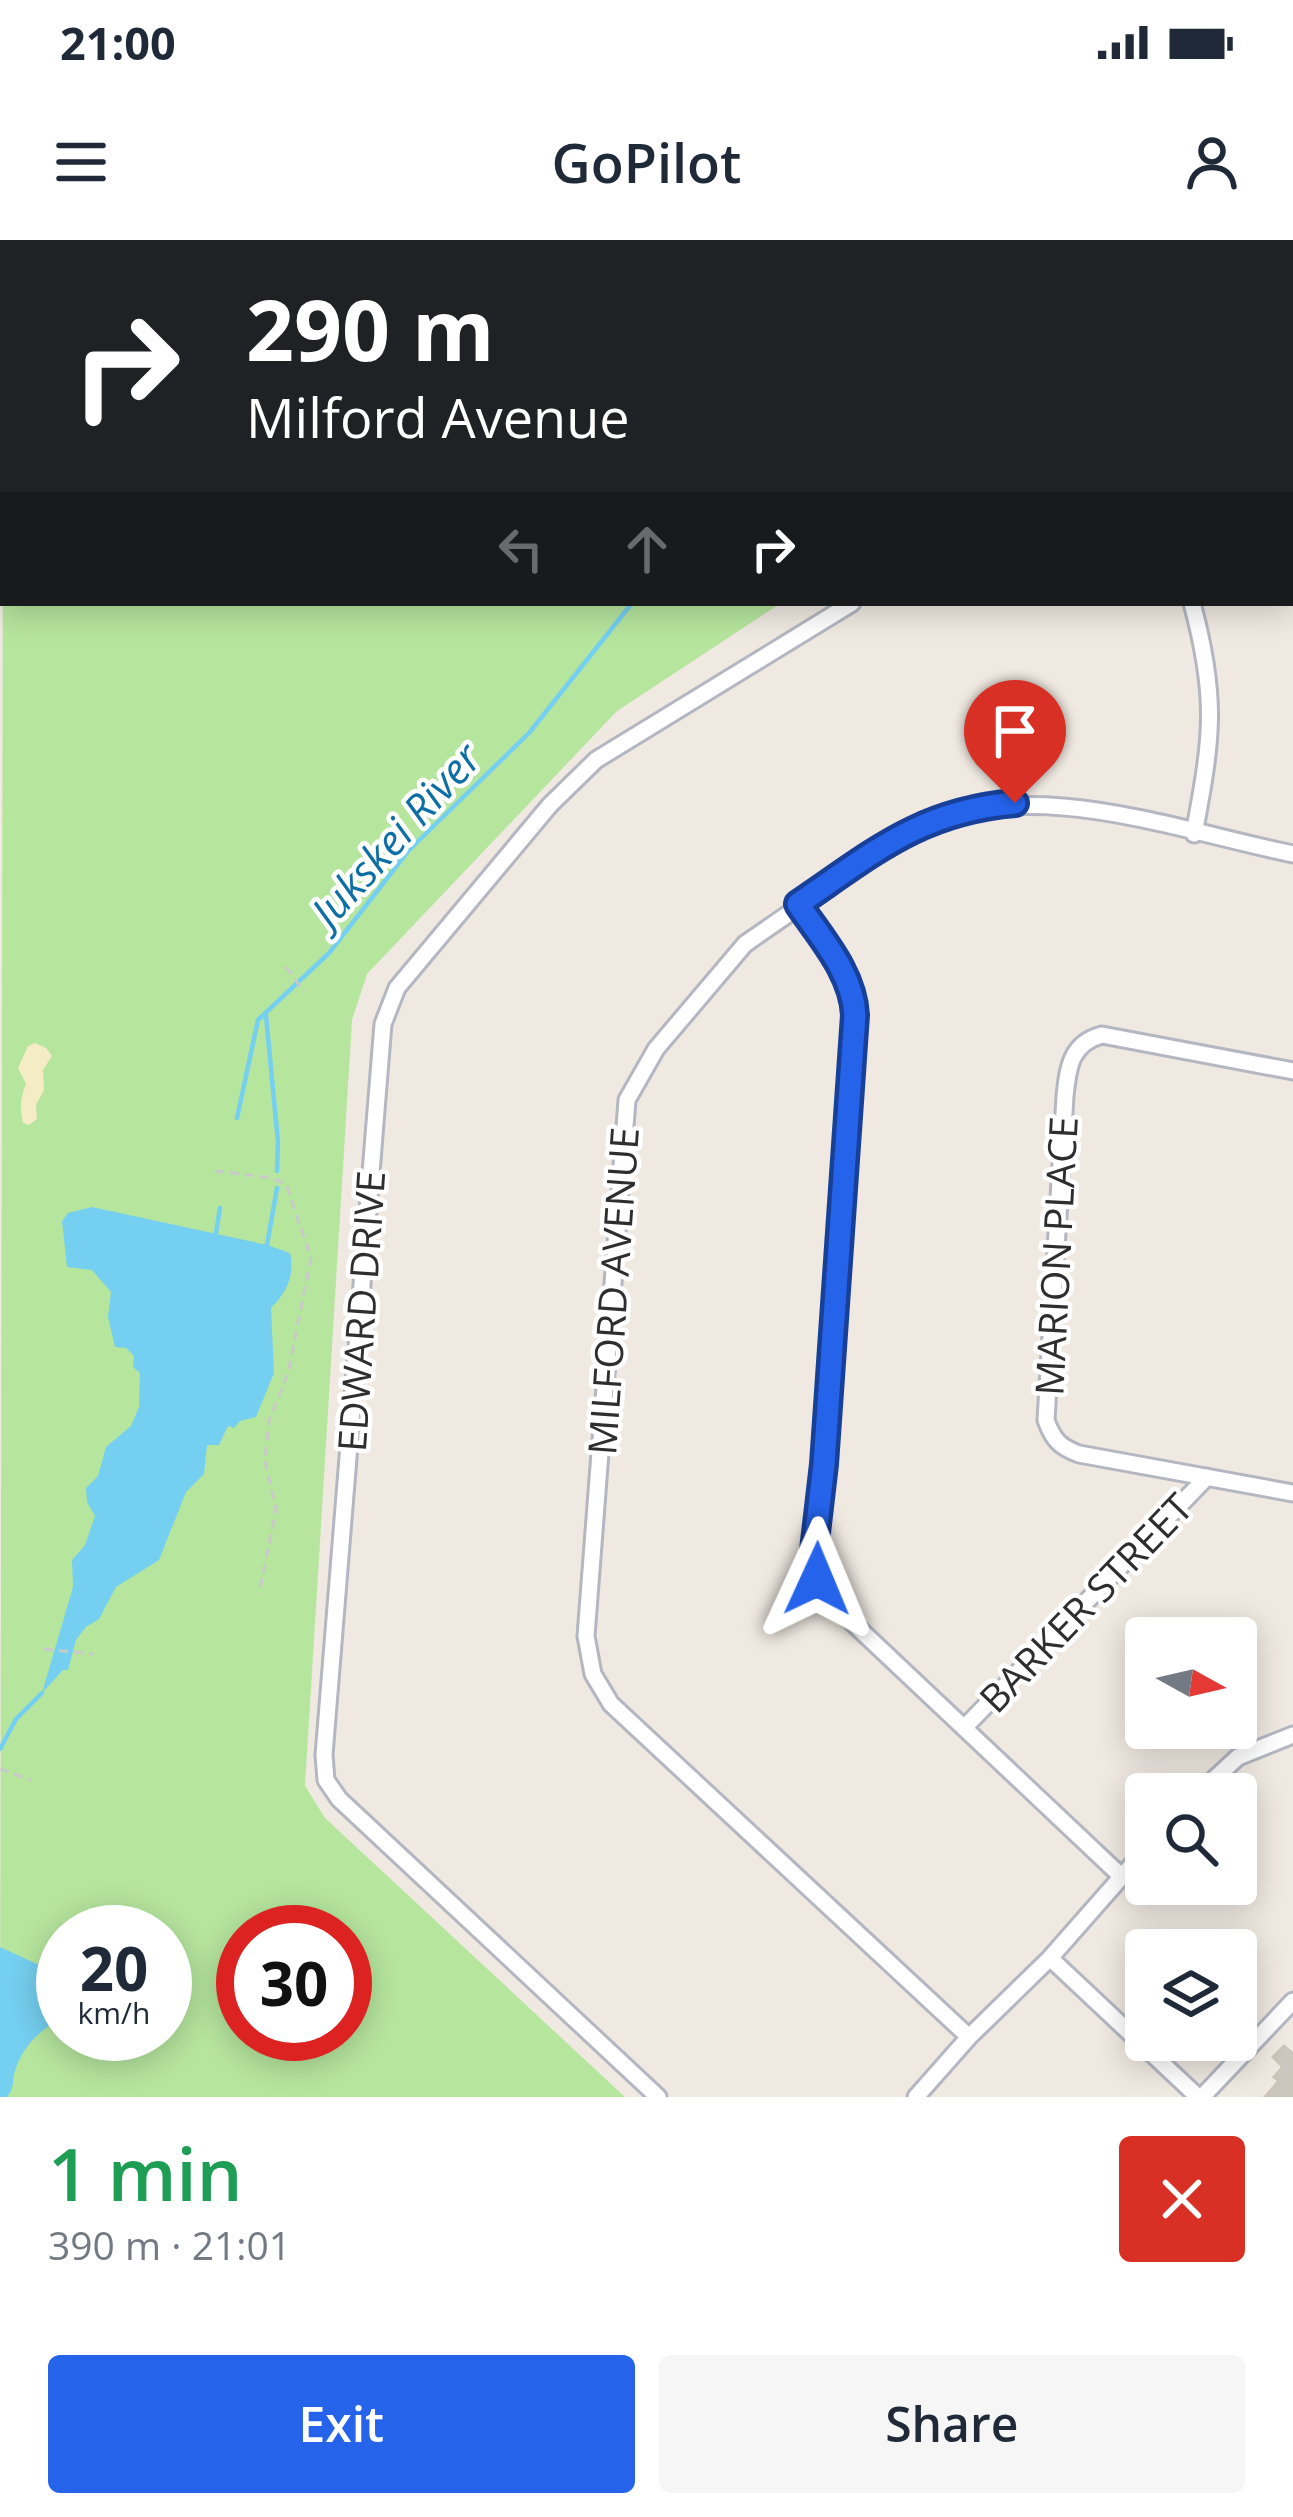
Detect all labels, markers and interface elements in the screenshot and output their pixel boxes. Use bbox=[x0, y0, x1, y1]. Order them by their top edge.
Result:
text: 21:00 bbox=[60, 12, 176, 73]
text: GoPilot bbox=[552, 125, 741, 199]
icon: menu bbox=[48, 129, 114, 195]
icon: person bbox=[1179, 129, 1245, 195]
text: 290 m bbox=[246, 271, 494, 386]
icon: right bbox=[48, 288, 204, 444]
text: Milford Avenue bbox=[246, 380, 630, 454]
icon: left bbox=[488, 516, 554, 582]
icon: ahead bbox=[614, 516, 680, 582]
icon: right bbox=[740, 516, 806, 582]
pin bbox=[964, 680, 1066, 803]
icon: arrive bbox=[982, 698, 1048, 764]
water label: Jukskei River bbox=[293, 729, 494, 943]
street label: MARION PLACE bbox=[1021, 1115, 1089, 1397]
street label: MILFORD AVENUE bbox=[574, 1125, 650, 1457]
street label: EDWARD DRIVE bbox=[324, 1169, 396, 1453]
street label: BARKER STREET bbox=[967, 1481, 1204, 1723]
position arrow bbox=[754, 1516, 880, 1642]
north arrow bbox=[1125, 1617, 1257, 1749]
map controls bbox=[1125, 1617, 1257, 2061]
button: search bbox=[1125, 1773, 1257, 1905]
speed limit sign: 30 bbox=[216, 1905, 372, 2061]
text: 20 bbox=[80, 1927, 148, 2009]
button: layers bbox=[1125, 1929, 1257, 2061]
text: km/h bbox=[78, 1992, 150, 2033]
text: 1 min bbox=[48, 2124, 242, 2222]
button: close bbox=[1119, 2136, 1245, 2262]
text: 390 m · 21:01 bbox=[48, 2218, 291, 2271]
button: Exit bbox=[48, 2355, 635, 2493]
button: Share bbox=[659, 2355, 1245, 2493]

